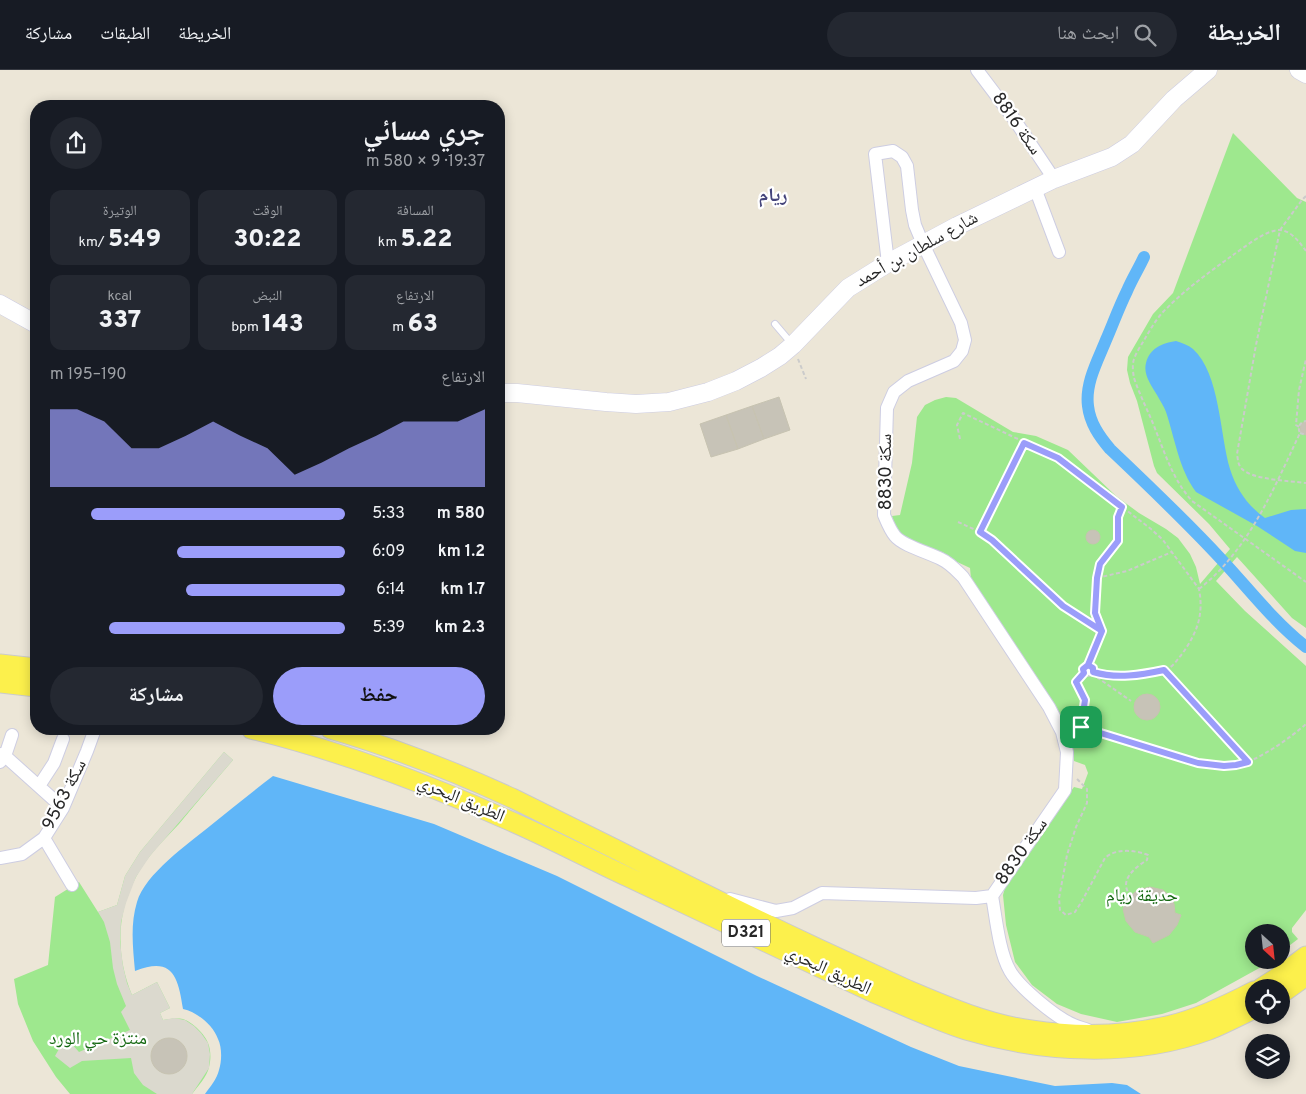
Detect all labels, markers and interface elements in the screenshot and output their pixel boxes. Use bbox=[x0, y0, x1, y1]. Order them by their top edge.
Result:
search box bbox=[827, 12, 1177, 57]
text: الخريطة bbox=[1207, 19, 1281, 49]
icon: search bbox=[1131, 21, 1159, 49]
text: ابحث هنا bbox=[1057, 22, 1119, 46]
text: مشاركة bbox=[25, 23, 72, 46]
text: الطبقات bbox=[100, 23, 150, 46]
text: الخريطة bbox=[178, 23, 231, 46]
street label: سكة 8816 bbox=[986, 88, 1046, 160]
text: جري مسائي bbox=[363, 115, 485, 151]
button: share bbox=[50, 117, 102, 169]
text: 19:37 · 9 × 580 m bbox=[366, 152, 485, 172]
district label: ريام bbox=[759, 184, 787, 208]
text: الوتيرة bbox=[103, 203, 137, 220]
text: الوقت bbox=[252, 203, 283, 220]
text: المسافة bbox=[397, 203, 434, 220]
street label: شارع سلطان بن أحمد bbox=[851, 206, 982, 293]
text: 5:49 bbox=[108, 224, 161, 256]
text: 30:22 bbox=[234, 224, 301, 256]
text: 5.22 bbox=[401, 224, 453, 256]
text: /km bbox=[78, 234, 108, 251]
text: km bbox=[378, 234, 401, 251]
text: kcal bbox=[107, 288, 132, 305]
text: النبض bbox=[253, 288, 282, 305]
text: الارتفاع bbox=[396, 288, 434, 305]
text: 337 bbox=[98, 305, 141, 337]
text: 143 bbox=[262, 309, 304, 341]
text: 63 bbox=[408, 309, 438, 341]
text: bpm bbox=[231, 319, 262, 336]
text: m bbox=[392, 319, 408, 336]
text: 190–195 m bbox=[50, 365, 127, 385]
text: الارتفاع bbox=[441, 368, 485, 388]
street label: سكة 8830 bbox=[875, 434, 898, 510]
text: 5:33 bbox=[372, 504, 405, 524]
text: 580 m bbox=[437, 504, 485, 524]
text: 6:09 bbox=[372, 542, 405, 562]
text: 1.2 km bbox=[438, 542, 485, 562]
text: 6:14 bbox=[376, 580, 405, 600]
text: 1.7 km bbox=[440, 580, 485, 600]
text: 5:39 bbox=[373, 618, 405, 638]
text: 2.3 km bbox=[435, 618, 485, 638]
button: مشاركة bbox=[50, 667, 263, 725]
button: حفظ bbox=[273, 667, 485, 725]
pin bbox=[1060, 706, 1102, 748]
icon: arrive bbox=[1067, 713, 1095, 741]
street label: سكة 9563 bbox=[38, 756, 92, 834]
street label: الطريق البحري bbox=[413, 771, 508, 830]
street label: سكة 8830 bbox=[991, 814, 1053, 890]
park label: حديقة ريام bbox=[1106, 885, 1178, 908]
road number: D321 bbox=[722, 920, 770, 946]
north arrow bbox=[1245, 924, 1290, 969]
map controls bbox=[1245, 924, 1290, 1079]
street label: الطريق البحري bbox=[781, 941, 875, 1002]
button: locate bbox=[1245, 979, 1290, 1024]
park label: منتزة حي الورد bbox=[49, 1028, 147, 1052]
button: layers bbox=[1245, 1034, 1290, 1079]

